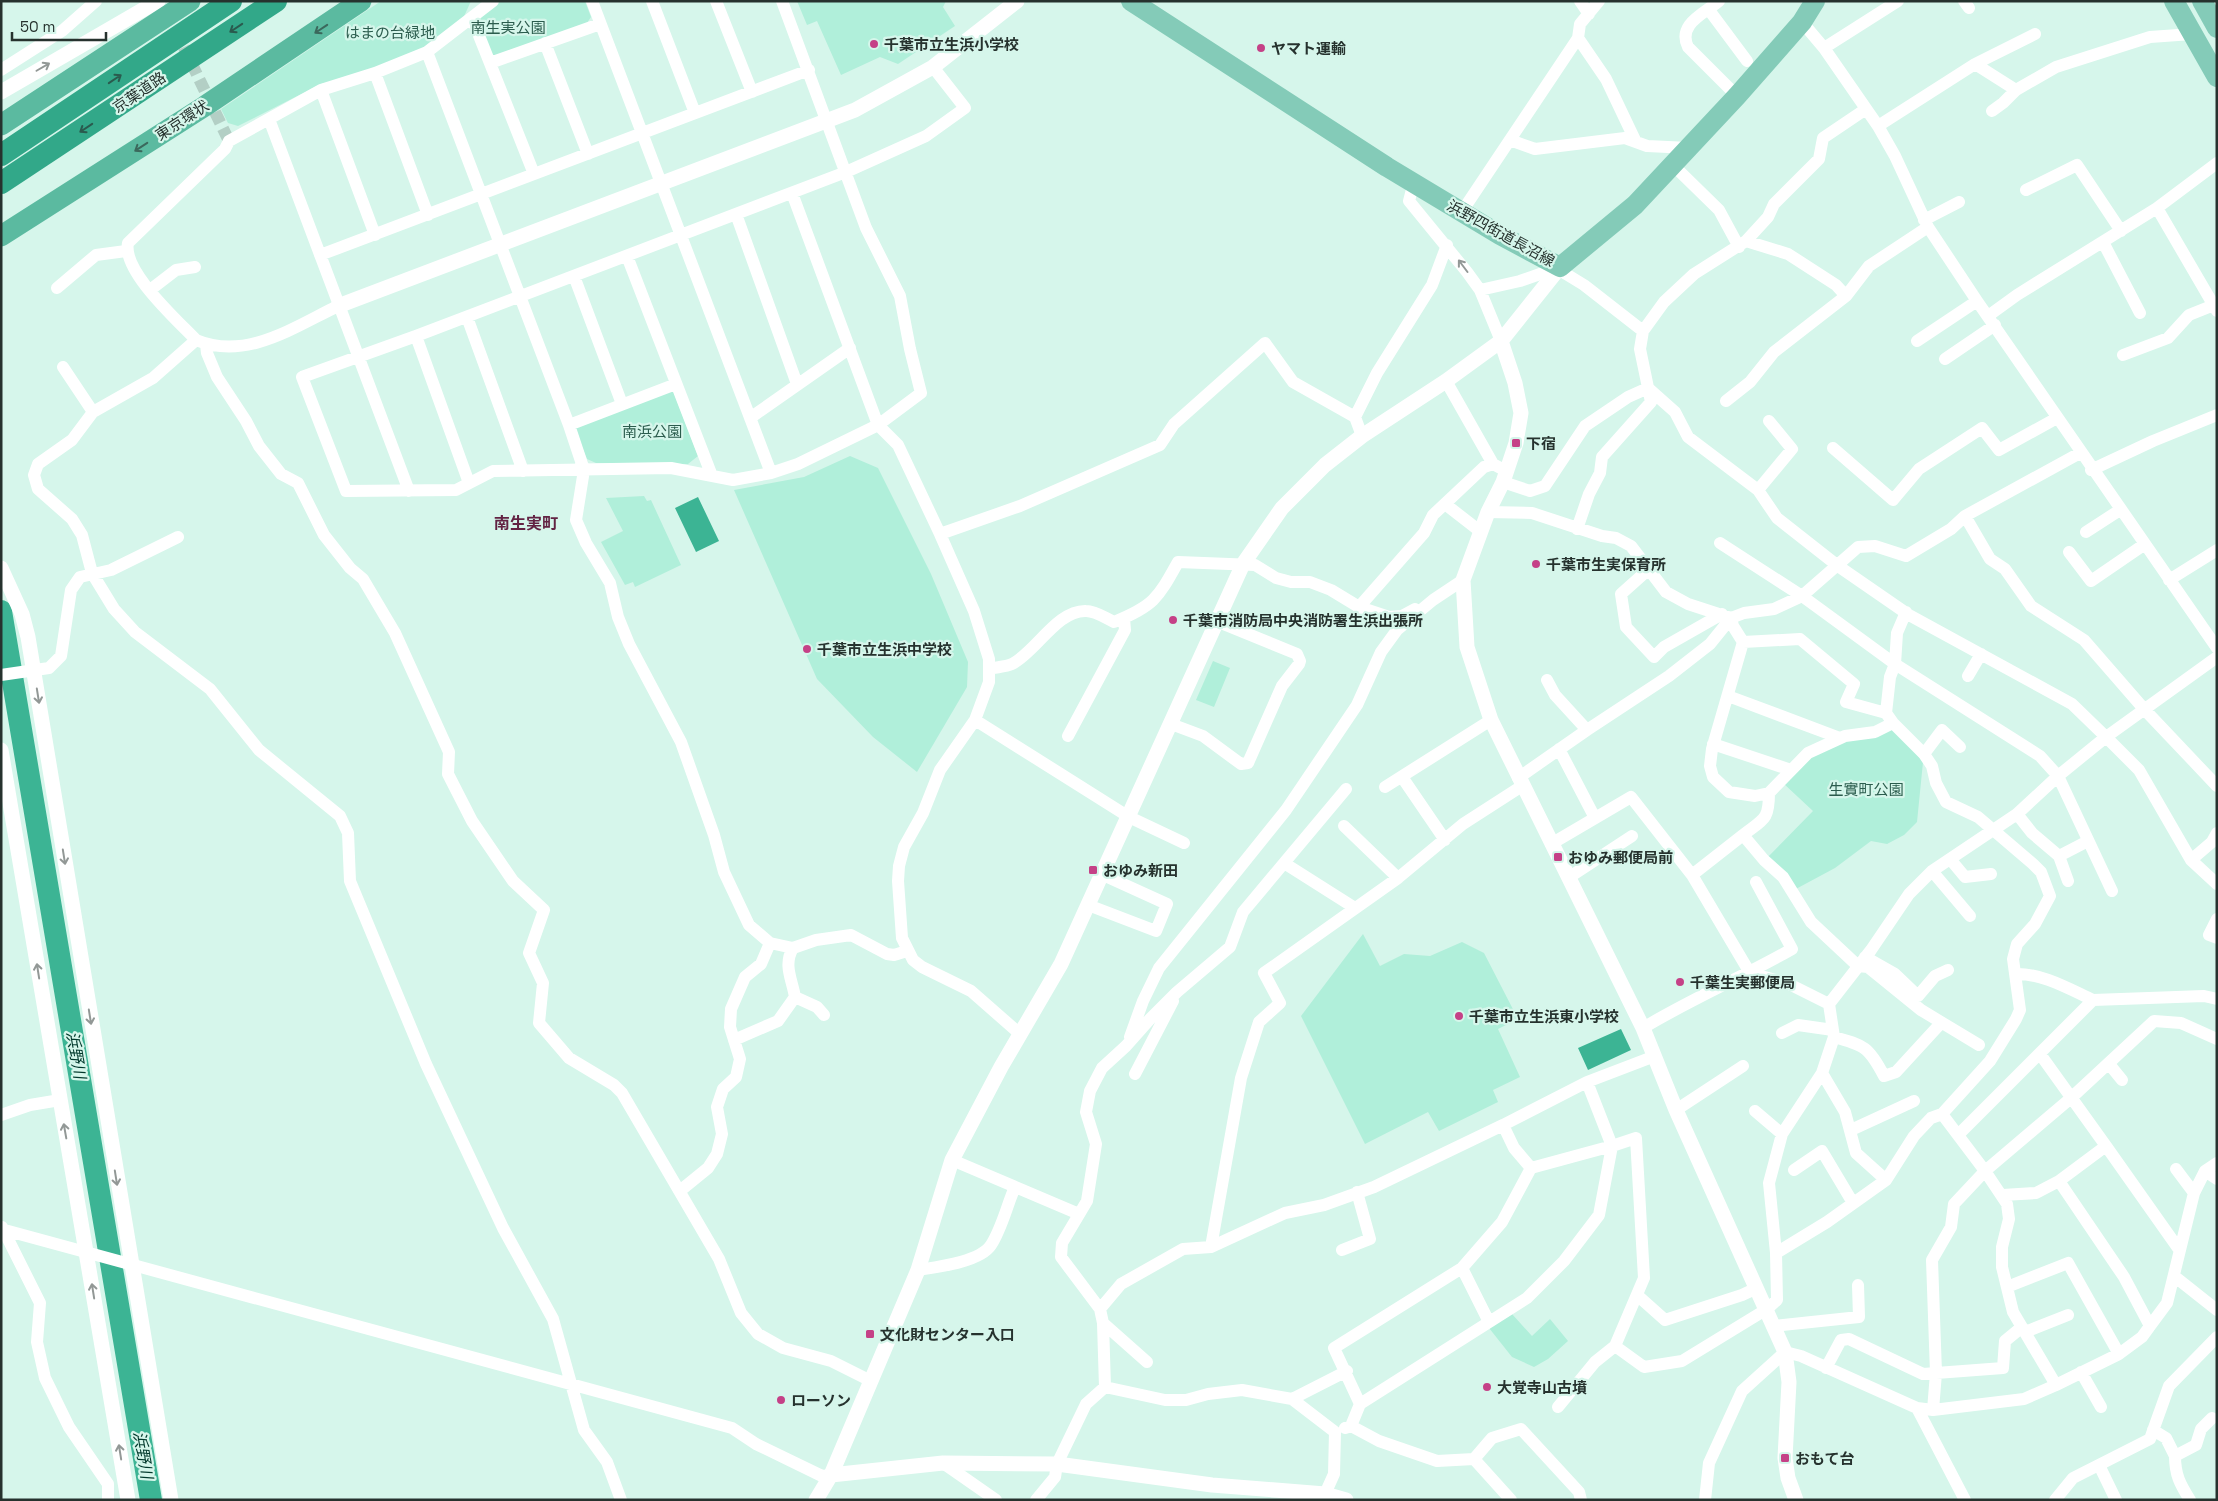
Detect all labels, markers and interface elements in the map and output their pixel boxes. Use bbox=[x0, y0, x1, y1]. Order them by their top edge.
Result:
scale bar bbox=[12, 10, 106, 42]
text: 50 m bbox=[20, 17, 55, 36]
park label: 南生実公園 bbox=[470, 18, 546, 37]
one-way arrow bbox=[229, 23, 243, 33]
park label: はまの台緑地 bbox=[345, 23, 435, 42]
one-way arrow bbox=[314, 24, 328, 34]
place label: 千葉市立生浜小学校 bbox=[884, 35, 1019, 54]
marker: 千葉市立生浜小学校 bbox=[868, 38, 880, 50]
place label: ヤマト運輸 bbox=[1271, 39, 1346, 58]
marker: ヤマト運輸 bbox=[1255, 42, 1267, 54]
one-way arrow bbox=[36, 62, 50, 72]
street label: 京葉道路 bbox=[109, 67, 169, 117]
one-way arrow bbox=[107, 74, 121, 84]
street label: 東京環状 bbox=[152, 96, 212, 144]
one-way arrow bbox=[79, 123, 93, 133]
one-way arrow bbox=[134, 141, 148, 152]
street label: 浜野四街道長沼線 bbox=[1444, 196, 1558, 270]
one-way arrow bbox=[1458, 259, 1468, 273]
park label: 南浜公園 bbox=[622, 422, 682, 441]
place label: 下宿 bbox=[1526, 434, 1556, 453]
marker: 下宿 bbox=[1510, 437, 1522, 449]
district label: 南生実町 bbox=[494, 513, 558, 534]
place label: 千葉市生実保育所 bbox=[1546, 555, 1666, 574]
marker: 千葉市生実保育所 bbox=[1530, 558, 1542, 570]
place label: 千葉市消防局中央消防署生浜出張所 bbox=[1183, 611, 1423, 630]
marker: 千葉市消防局中央消防署生浜出張所 bbox=[1167, 614, 1179, 626]
place label: 千葉市立生浜中学校 bbox=[817, 640, 952, 659]
marker: 千葉市立生浜中学校 bbox=[801, 643, 813, 655]
one-way arrow bbox=[33, 688, 43, 704]
park label: 生實町公園 bbox=[1828, 780, 1904, 799]
one-way arrow bbox=[59, 848, 69, 864]
place label: おゆみ郵便局前 bbox=[1568, 848, 1673, 867]
marker: おゆみ郵便局前 bbox=[1552, 851, 1564, 863]
place label: おゆみ新田 bbox=[1103, 861, 1178, 880]
marker: おゆみ新田 bbox=[1087, 864, 1099, 876]
one-way arrow bbox=[33, 963, 43, 979]
place label: 千葉生実郵便局 bbox=[1690, 973, 1795, 992]
marker: 千葉生実郵便局 bbox=[1674, 976, 1686, 988]
place label: 千葉市立生浜東小学校 bbox=[1469, 1007, 1619, 1026]
one-way arrow bbox=[85, 1009, 95, 1025]
marker: 千葉市立生浜東小学校 bbox=[1453, 1010, 1465, 1022]
water label: 浜野川 bbox=[61, 1030, 91, 1082]
one-way arrow bbox=[60, 1124, 70, 1140]
one-way arrow bbox=[111, 1169, 121, 1185]
one-way arrow bbox=[88, 1284, 98, 1300]
place label: 文化財センター入口 bbox=[880, 1325, 1015, 1344]
marker: 文化財センター入口 bbox=[864, 1328, 876, 1340]
place label: 大覚寺山古墳 bbox=[1497, 1378, 1587, 1397]
marker: 大覚寺山古墳 bbox=[1481, 1381, 1493, 1393]
place label: ローソン bbox=[791, 1391, 851, 1410]
marker: ローソン bbox=[775, 1394, 787, 1406]
water label: 浜野川 bbox=[128, 1430, 158, 1482]
one-way arrow bbox=[115, 1444, 125, 1460]
place label: おもて台 bbox=[1795, 1449, 1854, 1468]
marker: おもて台 bbox=[1779, 1452, 1791, 1464]

